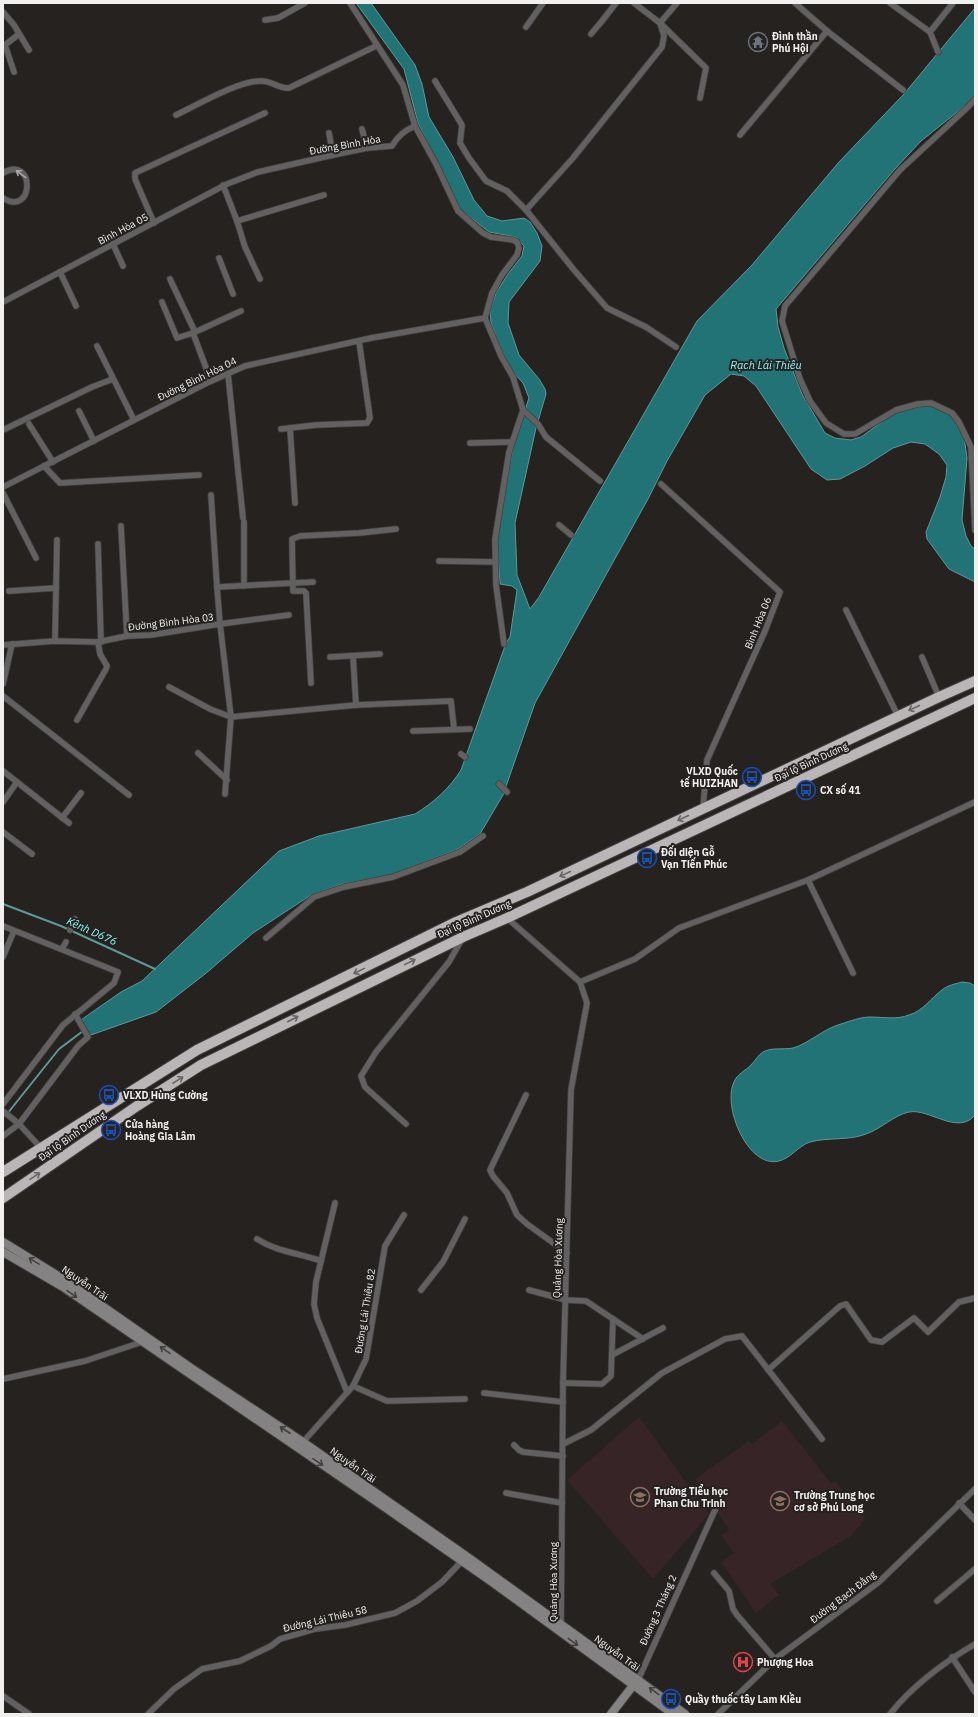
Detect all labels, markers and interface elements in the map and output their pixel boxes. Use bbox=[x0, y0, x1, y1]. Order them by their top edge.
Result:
place label: Đình thần Phú Hội bbox=[772, 29, 818, 55]
temple icon: Đình thần Phú Hội bbox=[747, 31, 769, 53]
street label: Đường Bình Hòa bbox=[308, 132, 382, 158]
one-way arrow bbox=[16, 170, 27, 178]
street label: Bình Hòa 05 bbox=[96, 210, 150, 248]
street label: Đường Bình Hòa 04 bbox=[155, 354, 239, 404]
water label: Rạch Lái Thiêu bbox=[730, 358, 802, 372]
street label: Bình Hòa 06 bbox=[742, 595, 774, 651]
street label: Đường Bình Hòa 03 bbox=[127, 610, 215, 634]
one-way arrow bbox=[908, 705, 920, 712]
street label: Đại lộ Bình Dương bbox=[772, 739, 850, 785]
place label: VLXD Quốc tế HUIZHAN bbox=[680, 763, 738, 790]
bus stop icon: VLXD Quốc tế HUIZHAN bbox=[741, 766, 763, 788]
bus stop icon: CX số 41 bbox=[795, 779, 817, 801]
place label: CX số 41 bbox=[820, 782, 860, 797]
one-way arrow bbox=[677, 815, 689, 822]
place label: Đối diện Gỗ Vạn Tiến Phúc bbox=[661, 844, 727, 871]
bus stop icon: Đối diện Gỗ Vạn Tiến Phúc bbox=[636, 847, 658, 869]
one-way arrow bbox=[559, 871, 571, 878]
street label: Đại lộ Bình Dương bbox=[435, 897, 514, 941]
water label: Kênh D676 bbox=[65, 914, 119, 948]
one-way arrow bbox=[404, 958, 416, 965]
one-way arrow bbox=[353, 967, 365, 975]
one-way arrow bbox=[287, 1015, 299, 1022]
one-way arrow bbox=[172, 1075, 184, 1083]
bus stop icon: VLXD Hùng Cường bbox=[98, 1084, 120, 1106]
place label: VLXD Hùng Cường bbox=[123, 1089, 208, 1102]
street label: Đại lộ Bình Dương bbox=[36, 1108, 109, 1164]
place label: Cửa hàng Hoàng Gia Lâm bbox=[125, 1118, 196, 1143]
bus stop icon: Cửa hàng Hoàng Gia Lâm bbox=[100, 1119, 122, 1141]
one-way arrow bbox=[29, 1172, 40, 1180]
street label: Quảng Hòa Xương bbox=[550, 1217, 566, 1298]
one-way arrow bbox=[28, 1257, 40, 1265]
street label: Nguyễn Trãi bbox=[59, 1263, 111, 1303]
street label: Đường Lái Thiêu 82 bbox=[352, 1268, 378, 1354]
one-way arrow bbox=[66, 1290, 77, 1298]
one-way arrow bbox=[160, 1346, 171, 1354]
one-way arrow bbox=[280, 1426, 291, 1434]
street label: Nguyễn Trãi bbox=[327, 1444, 379, 1486]
one-way arrow bbox=[313, 1458, 324, 1466]
place label: Trường Tiểu học Phan Chu Trinh bbox=[654, 1484, 728, 1510]
school or university icon: Trường Tiểu học Phan Chu Trinh bbox=[629, 1486, 651, 1508]
place label: Trường Trung học cơ sở Phú Long bbox=[794, 1489, 875, 1514]
school or university icon: Trường Trung học cơ sở Phú Long bbox=[769, 1490, 791, 1512]
street label: Quảng Hòa Xương bbox=[547, 1541, 560, 1622]
street label: Đường Bạch Đằng bbox=[807, 1568, 879, 1626]
street label: Đường 3 Tháng 2 bbox=[637, 1573, 679, 1647]
street label: Đường Lái Thiêu 58 bbox=[282, 1603, 368, 1635]
street label: Nguyễn Trãi bbox=[592, 1632, 642, 1674]
one-way arrow bbox=[567, 1638, 578, 1646]
hospital icon: Phượng Hoa bbox=[732, 1651, 754, 1673]
place label: Phượng Hoa bbox=[757, 1656, 814, 1669]
one-way arrow bbox=[648, 1687, 659, 1695]
bus stop icon: Quầy thuốc tây Lam Kiều bbox=[660, 1688, 682, 1710]
place label: Quầy thuốc tây Lam Kiều bbox=[685, 1691, 801, 1706]

